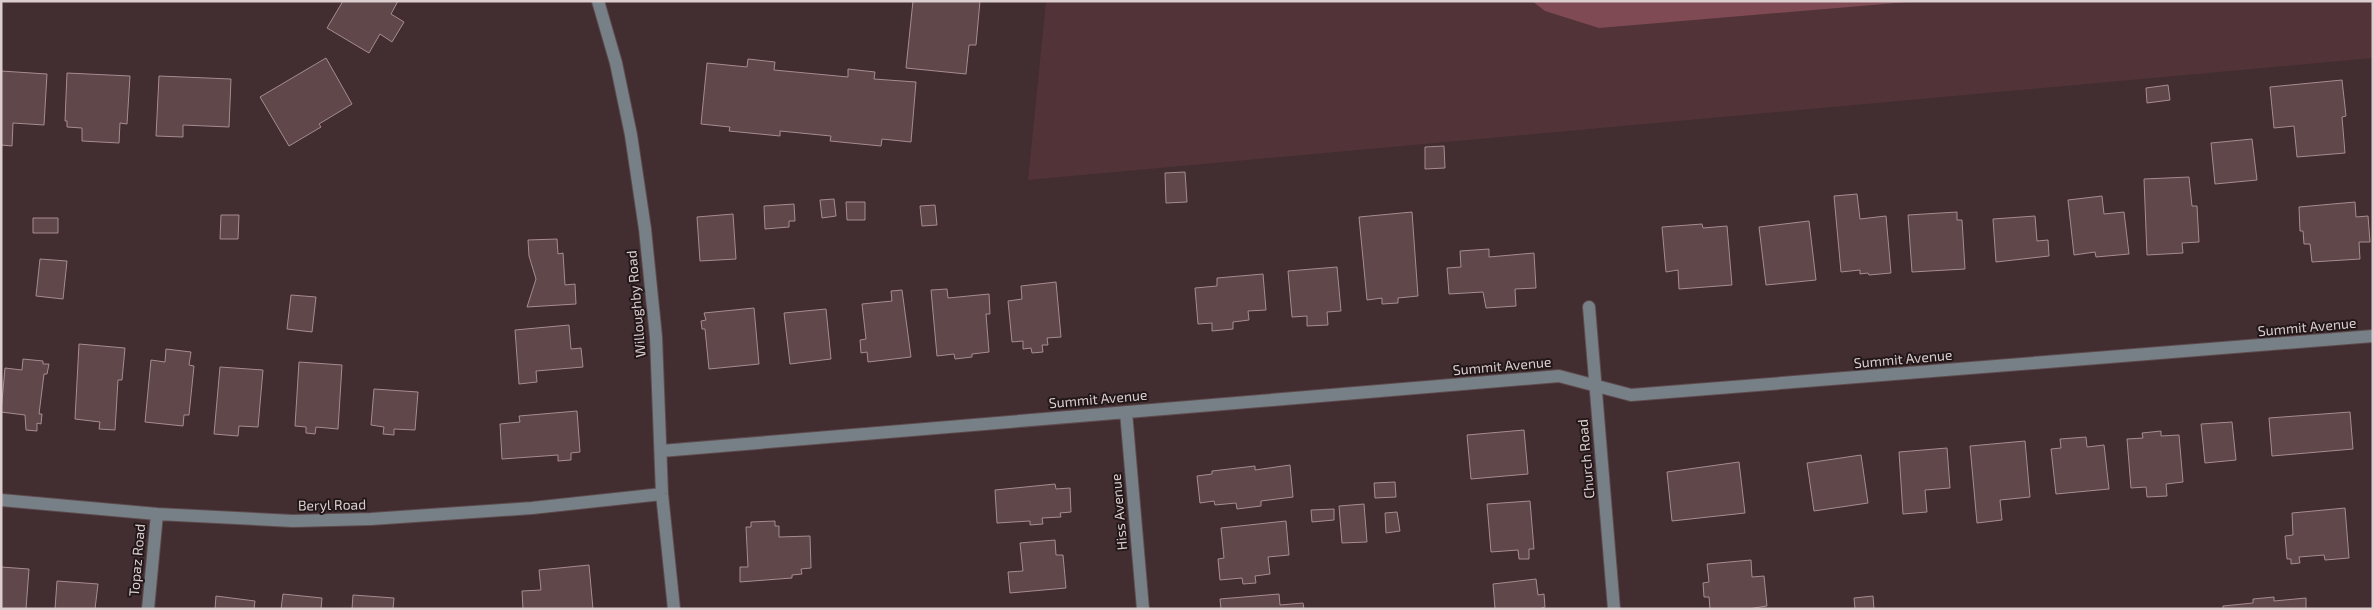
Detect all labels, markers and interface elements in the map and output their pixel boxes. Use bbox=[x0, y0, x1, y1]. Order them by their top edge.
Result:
street label: Willoughby Road bbox=[622, 250, 649, 358]
street label: Summit Avenue bbox=[2257, 314, 2357, 339]
street label: Summit Avenue bbox=[1853, 346, 1953, 371]
street label: Summit Avenue bbox=[1452, 353, 1552, 378]
street label: Summit Avenue bbox=[1048, 386, 1148, 411]
street label: Church Road bbox=[1574, 419, 1597, 500]
street label: Hiss Avenue bbox=[1107, 473, 1130, 551]
street label: Beryl Road bbox=[298, 495, 366, 514]
street label: Topaz Road bbox=[125, 523, 148, 597]

